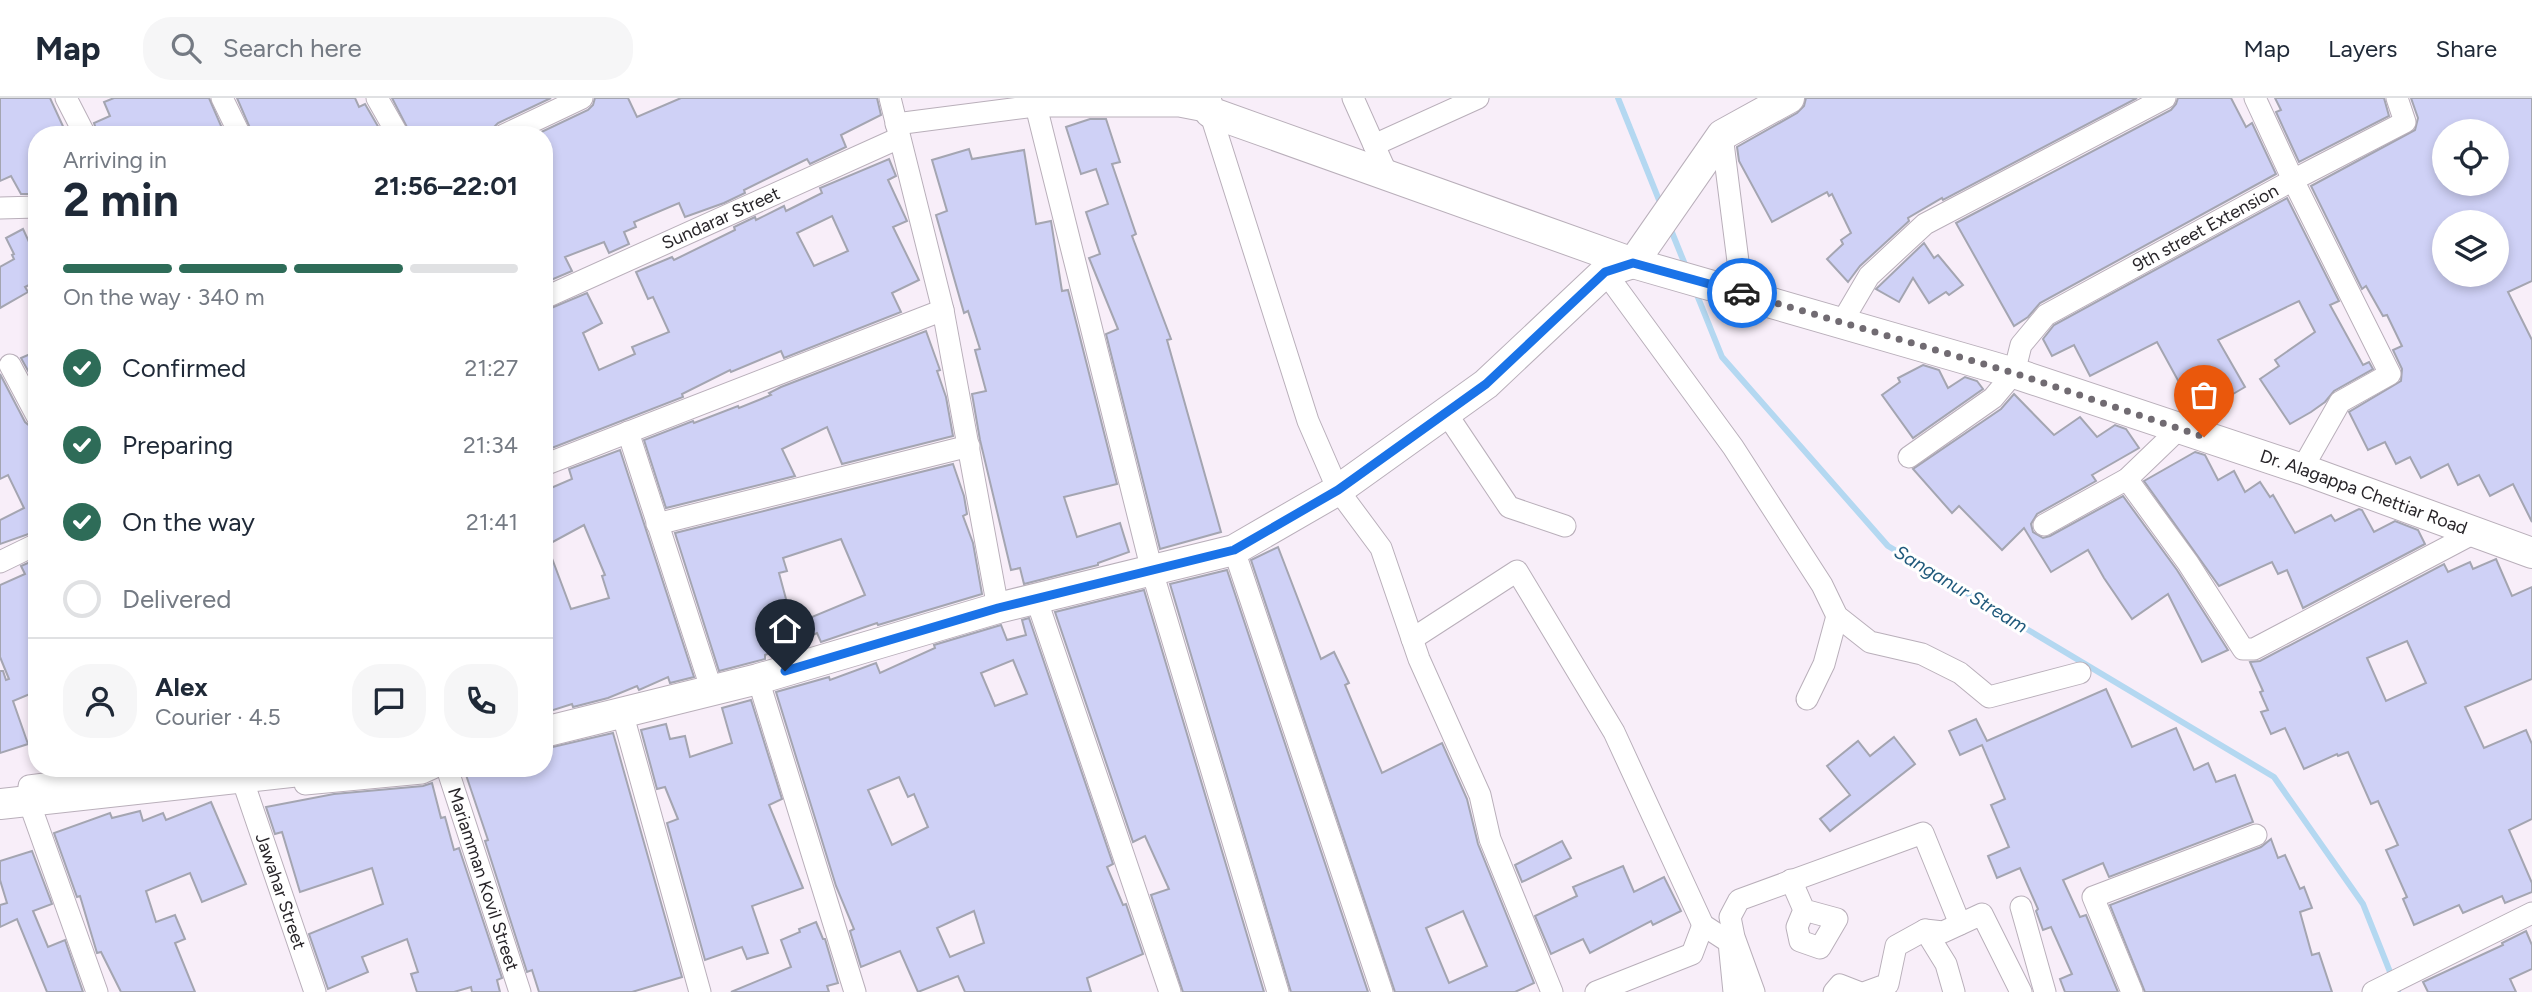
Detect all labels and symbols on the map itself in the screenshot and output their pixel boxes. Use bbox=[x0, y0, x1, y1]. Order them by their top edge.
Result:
street label: 9th street Extension bbox=[2129, 179, 2282, 276]
street label: Sundarar Street bbox=[658, 182, 784, 254]
courier bbox=[1707, 258, 1777, 328]
pin bbox=[2174, 365, 2234, 437]
street label: Dr. Alagappa Chettiar Road bbox=[2257, 445, 2470, 539]
water label: Sanganur Stream bbox=[1890, 540, 2032, 638]
pin bbox=[755, 599, 815, 671]
street label: Mariamman Kovil Street bbox=[443, 785, 523, 974]
street label: Jawahar Street bbox=[251, 830, 311, 953]

